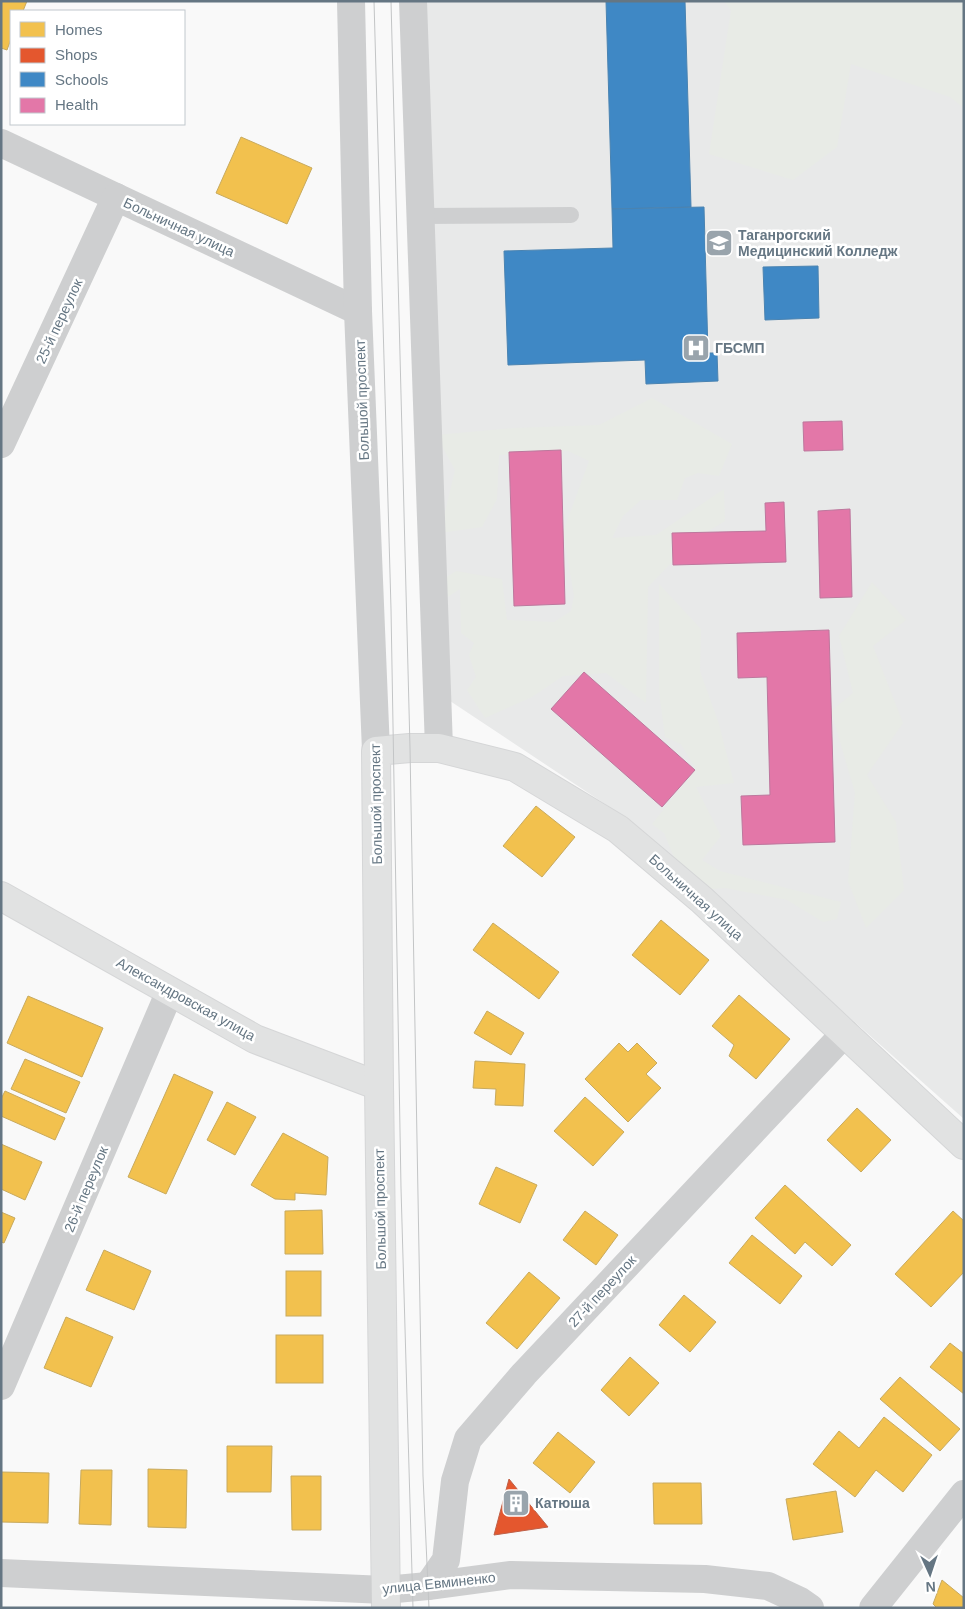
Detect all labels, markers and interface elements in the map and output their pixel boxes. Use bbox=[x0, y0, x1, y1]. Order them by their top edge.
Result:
legend bbox=[10, 10, 185, 125]
text: Homes bbox=[55, 21, 103, 38]
text: Shops bbox=[55, 46, 98, 63]
text: Schools bbox=[55, 71, 108, 88]
text: Health bbox=[55, 96, 98, 113]
street label: Больничная улица bbox=[121, 194, 237, 260]
place label: Таганрогский Медицинский Колледж bbox=[738, 227, 899, 259]
school or university icon: Таганрогский Медицинский Колледж bbox=[704, 228, 734, 258]
street label: 25-й переулок bbox=[32, 275, 86, 366]
hospital icon: ГБСМП bbox=[681, 333, 711, 363]
street label: Большой проспект bbox=[352, 339, 372, 461]
place label: ГБСМП bbox=[715, 340, 764, 356]
street label: Большой проспект bbox=[367, 743, 385, 865]
street label: Больничная улица bbox=[646, 851, 746, 943]
street label: Александровская улица bbox=[114, 954, 258, 1044]
street label: 26-й переулок bbox=[61, 1143, 112, 1234]
street label: Большой проспект bbox=[371, 1148, 389, 1270]
street label: 27-й переулок bbox=[565, 1251, 640, 1330]
building icon: Катюша bbox=[501, 1488, 531, 1518]
place label: Катюша bbox=[535, 1495, 590, 1511]
north arrow bbox=[905, 1549, 955, 1599]
street label: улица Евминенко bbox=[382, 1569, 497, 1597]
text: N bbox=[925, 1579, 936, 1595]

